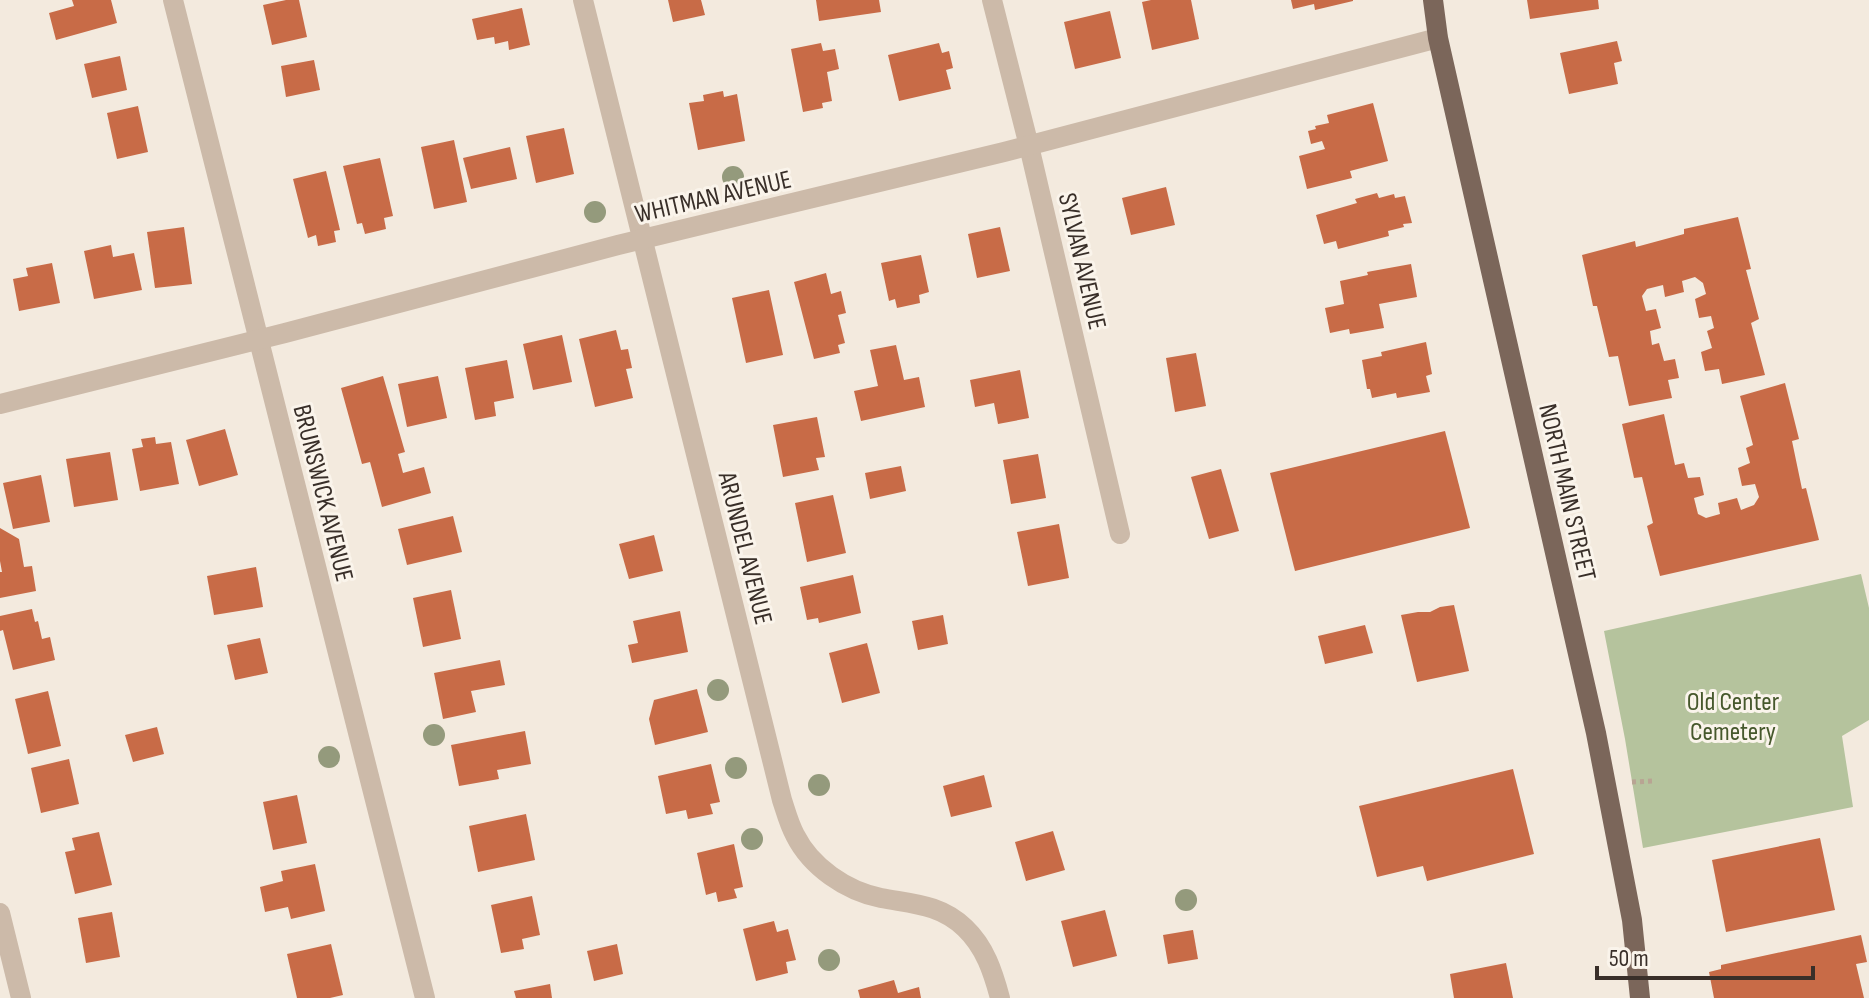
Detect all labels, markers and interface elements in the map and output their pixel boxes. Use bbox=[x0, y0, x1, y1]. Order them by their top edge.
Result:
street label: WHITMAN AVENUE bbox=[632, 164, 795, 231]
street label: SYLVAN AVENUE bbox=[1051, 190, 1112, 333]
street label: NORTH MAIN STREET bbox=[1531, 401, 1602, 584]
street label: BRUNSWICK AVENUE bbox=[286, 402, 359, 585]
street label: ARUNDEL AVENUE bbox=[710, 468, 778, 628]
park label: Old Center Cemetery bbox=[1687, 687, 1780, 748]
scale bar bbox=[1597, 930, 1813, 980]
text: 50 m bbox=[1609, 944, 1649, 973]

